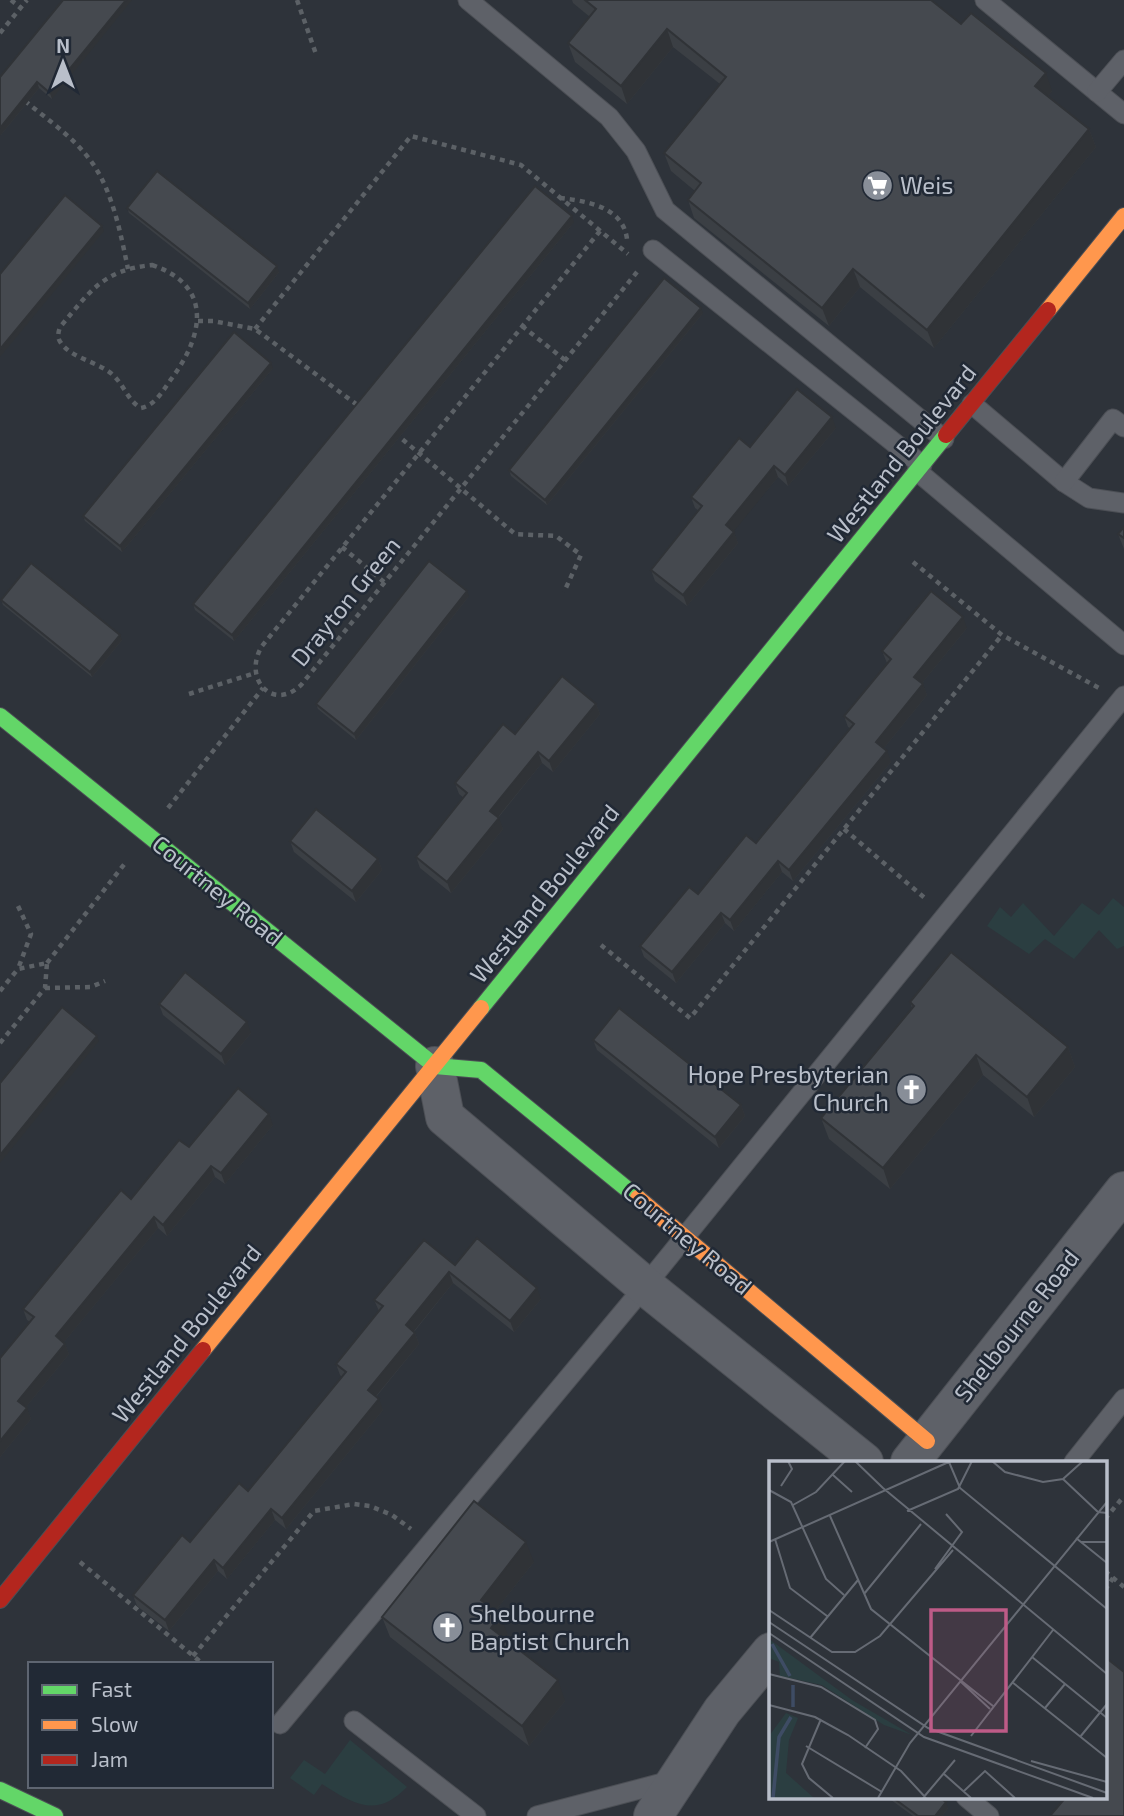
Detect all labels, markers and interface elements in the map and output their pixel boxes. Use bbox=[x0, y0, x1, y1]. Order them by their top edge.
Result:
north arrow bbox=[28, 28, 98, 98]
text: N bbox=[56, 34, 70, 57]
supermarket icon: Weis bbox=[860, 169, 894, 203]
place label: Weis bbox=[900, 170, 953, 199]
street label: Westland Boulevard bbox=[820, 358, 982, 548]
street label: Drayton Green bbox=[284, 531, 406, 671]
street label: Westland Boulevard bbox=[463, 798, 625, 988]
street label: Courtney Road bbox=[147, 828, 289, 951]
place label: Hope Presbyterian Church bbox=[688, 1059, 889, 1116]
church icon: Hope Presbyterian Church bbox=[895, 1072, 929, 1106]
street label: Courtney Road bbox=[618, 1176, 758, 1300]
street label: Westland Boulevard bbox=[105, 1238, 267, 1428]
street label: Shelbourne Road bbox=[947, 1243, 1084, 1407]
inset map bbox=[769, 1461, 1106, 1798]
place label: Shelbourne Baptist Church bbox=[470, 1598, 630, 1655]
church icon: Shelbourne Baptist Church bbox=[430, 1611, 464, 1645]
legend bbox=[28, 1662, 273, 1788]
text: Fast bbox=[91, 1676, 132, 1701]
text: Slow bbox=[91, 1711, 138, 1736]
text: Jam bbox=[91, 1746, 128, 1771]

